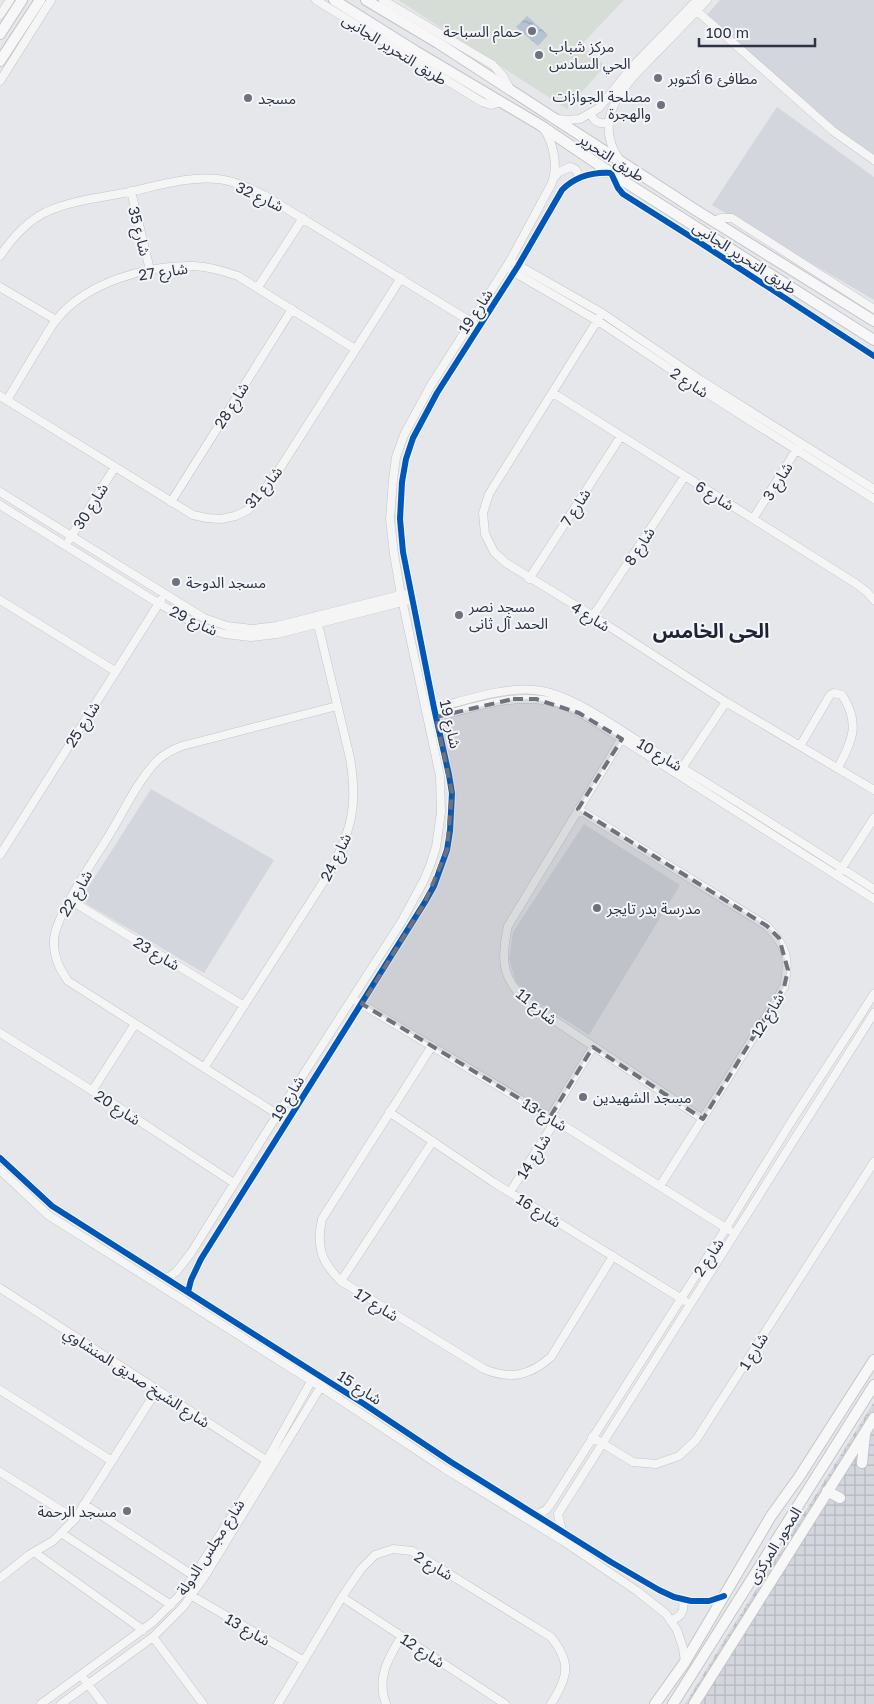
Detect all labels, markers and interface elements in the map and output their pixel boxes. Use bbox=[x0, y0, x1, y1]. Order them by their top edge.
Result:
street label: طريق التحرير الجانبى bbox=[338, 10, 451, 90]
scale bar bbox=[699, 15, 815, 47]
place label: حمام السباحة bbox=[443, 22, 522, 43]
text: 100 m bbox=[706, 23, 749, 41]
marker: حمام السباحة bbox=[526, 25, 538, 37]
place label: مركز شباب الحي السادس bbox=[549, 37, 631, 75]
marker: مركز شباب الحي السادس bbox=[533, 49, 545, 61]
place label: مطافئ 6 أكتوبر bbox=[667, 69, 758, 88]
marker: مطافئ 6 أكتوبر bbox=[652, 72, 664, 84]
place label: مصلحة الجوازات والهجرة bbox=[553, 87, 651, 123]
place label: مسجد bbox=[258, 89, 296, 107]
marker: مسجد bbox=[242, 92, 254, 104]
marker: مصلحة الجوازات والهجرة bbox=[655, 99, 667, 111]
street label: طريق التحرير bbox=[574, 129, 648, 187]
street label: شارع 32 bbox=[232, 177, 287, 219]
street label: شارع 35 bbox=[121, 204, 155, 259]
street label: طريق التحرير الجانبى bbox=[689, 217, 800, 299]
street label: شارع 27 bbox=[137, 259, 190, 287]
street label: شارع 19 bbox=[454, 285, 499, 339]
street label: شارع 2 bbox=[665, 363, 713, 404]
street label: شارع 28 bbox=[210, 378, 256, 433]
street label: شارع 3 bbox=[758, 458, 799, 506]
street label: شارع 31 bbox=[241, 462, 289, 514]
street label: شارع 6 bbox=[690, 476, 738, 517]
street label: شارع 30 bbox=[69, 479, 115, 535]
street label: شارع 7 bbox=[556, 485, 597, 531]
street label: شارع 8 bbox=[620, 523, 662, 571]
place label: مسجد الدوحة bbox=[186, 573, 266, 592]
marker: مسجد الدوحة bbox=[170, 576, 182, 588]
place label: مسجد نصر الحمد آل ثانى bbox=[468, 597, 548, 633]
street label: شارع 4 bbox=[566, 597, 614, 638]
street label: شارع 29 bbox=[165, 601, 221, 643]
marker: مسجد نصر الحمد آل ثانى bbox=[453, 609, 465, 621]
district label: الحى الخامس bbox=[653, 618, 769, 643]
street label: شارع 25 bbox=[61, 698, 106, 752]
street label: شارع 19 bbox=[433, 698, 465, 751]
street label: شارع 10 bbox=[632, 734, 686, 778]
street label: شارع 24 bbox=[316, 830, 358, 886]
street label: شارع 22 bbox=[55, 866, 99, 921]
place label: مدرسة بدر تايجر bbox=[606, 899, 701, 918]
marker: مدرسة بدر تايجر bbox=[591, 902, 603, 914]
street label: شارع 23 bbox=[129, 932, 183, 977]
street label: شارع 11 bbox=[510, 984, 561, 1031]
street label: شارع 12 bbox=[747, 989, 791, 1043]
street label: شارع 19 bbox=[267, 1072, 311, 1126]
street label: شارع 20 bbox=[90, 1086, 144, 1132]
place label: مسجد الشهيدين bbox=[593, 1088, 692, 1107]
marker: مسجد الشهيدين bbox=[577, 1091, 589, 1103]
street label: شارع 13 bbox=[517, 1094, 571, 1138]
street label: شارع 14 bbox=[512, 1130, 557, 1184]
street label: شارع 16 bbox=[511, 1189, 565, 1234]
street label: شارع 2 bbox=[689, 1234, 730, 1282]
street label: شارع 17 bbox=[350, 1284, 402, 1328]
street label: شارع الشيخ صديق المنشاوي bbox=[58, 1323, 214, 1435]
street label: شارع 1 bbox=[735, 1329, 775, 1375]
street label: شارع 15 bbox=[332, 1366, 386, 1411]
street label: شارع مجلس الدولة bbox=[172, 1495, 251, 1601]
place label: مسجد الرحمة bbox=[37, 1502, 117, 1521]
street label: المحور المركزى bbox=[743, 1503, 806, 1587]
marker: مسجد الرحمة bbox=[121, 1505, 133, 1517]
street label: شارع 2 bbox=[409, 1547, 457, 1587]
street label: شارع 13 bbox=[220, 1609, 274, 1653]
street label: شارع 12 bbox=[395, 1629, 449, 1674]

